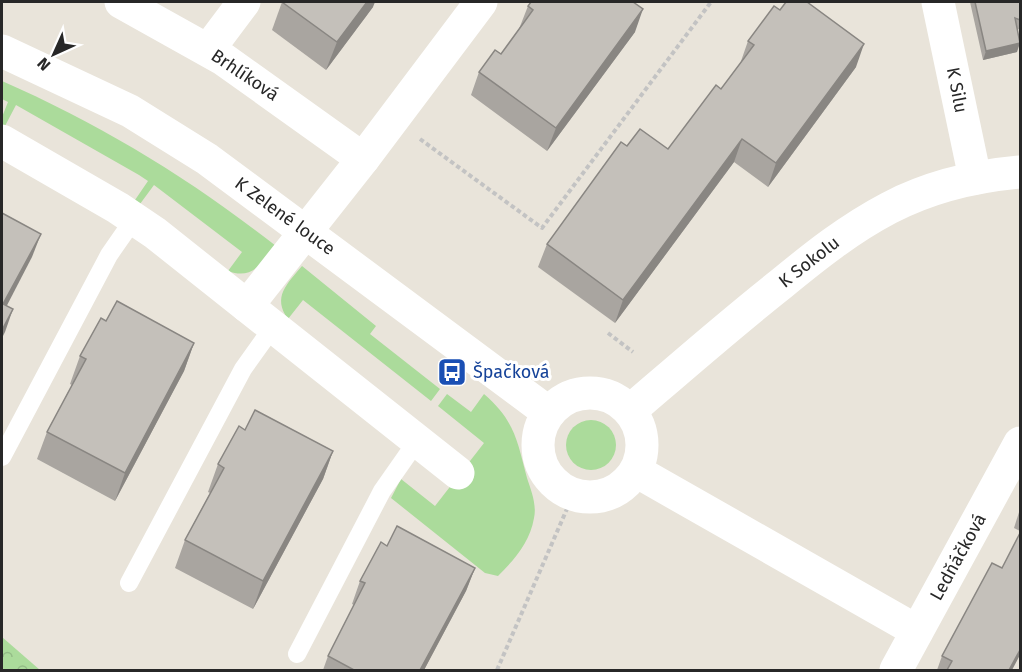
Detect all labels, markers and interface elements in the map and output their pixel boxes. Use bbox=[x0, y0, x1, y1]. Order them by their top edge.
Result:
north arrow bbox=[24, 24, 84, 84]
street label: Brhlíková bbox=[207, 44, 283, 106]
text: N bbox=[33, 54, 54, 75]
street label: K Silu bbox=[942, 65, 972, 115]
street label: K Zelené louce bbox=[231, 172, 339, 260]
street label: K Sokolu bbox=[774, 231, 844, 293]
bus stop icon: Špačková bbox=[436, 356, 468, 388]
place label: Špačková bbox=[473, 361, 550, 383]
street label: Ledňáčková bbox=[925, 510, 991, 604]

